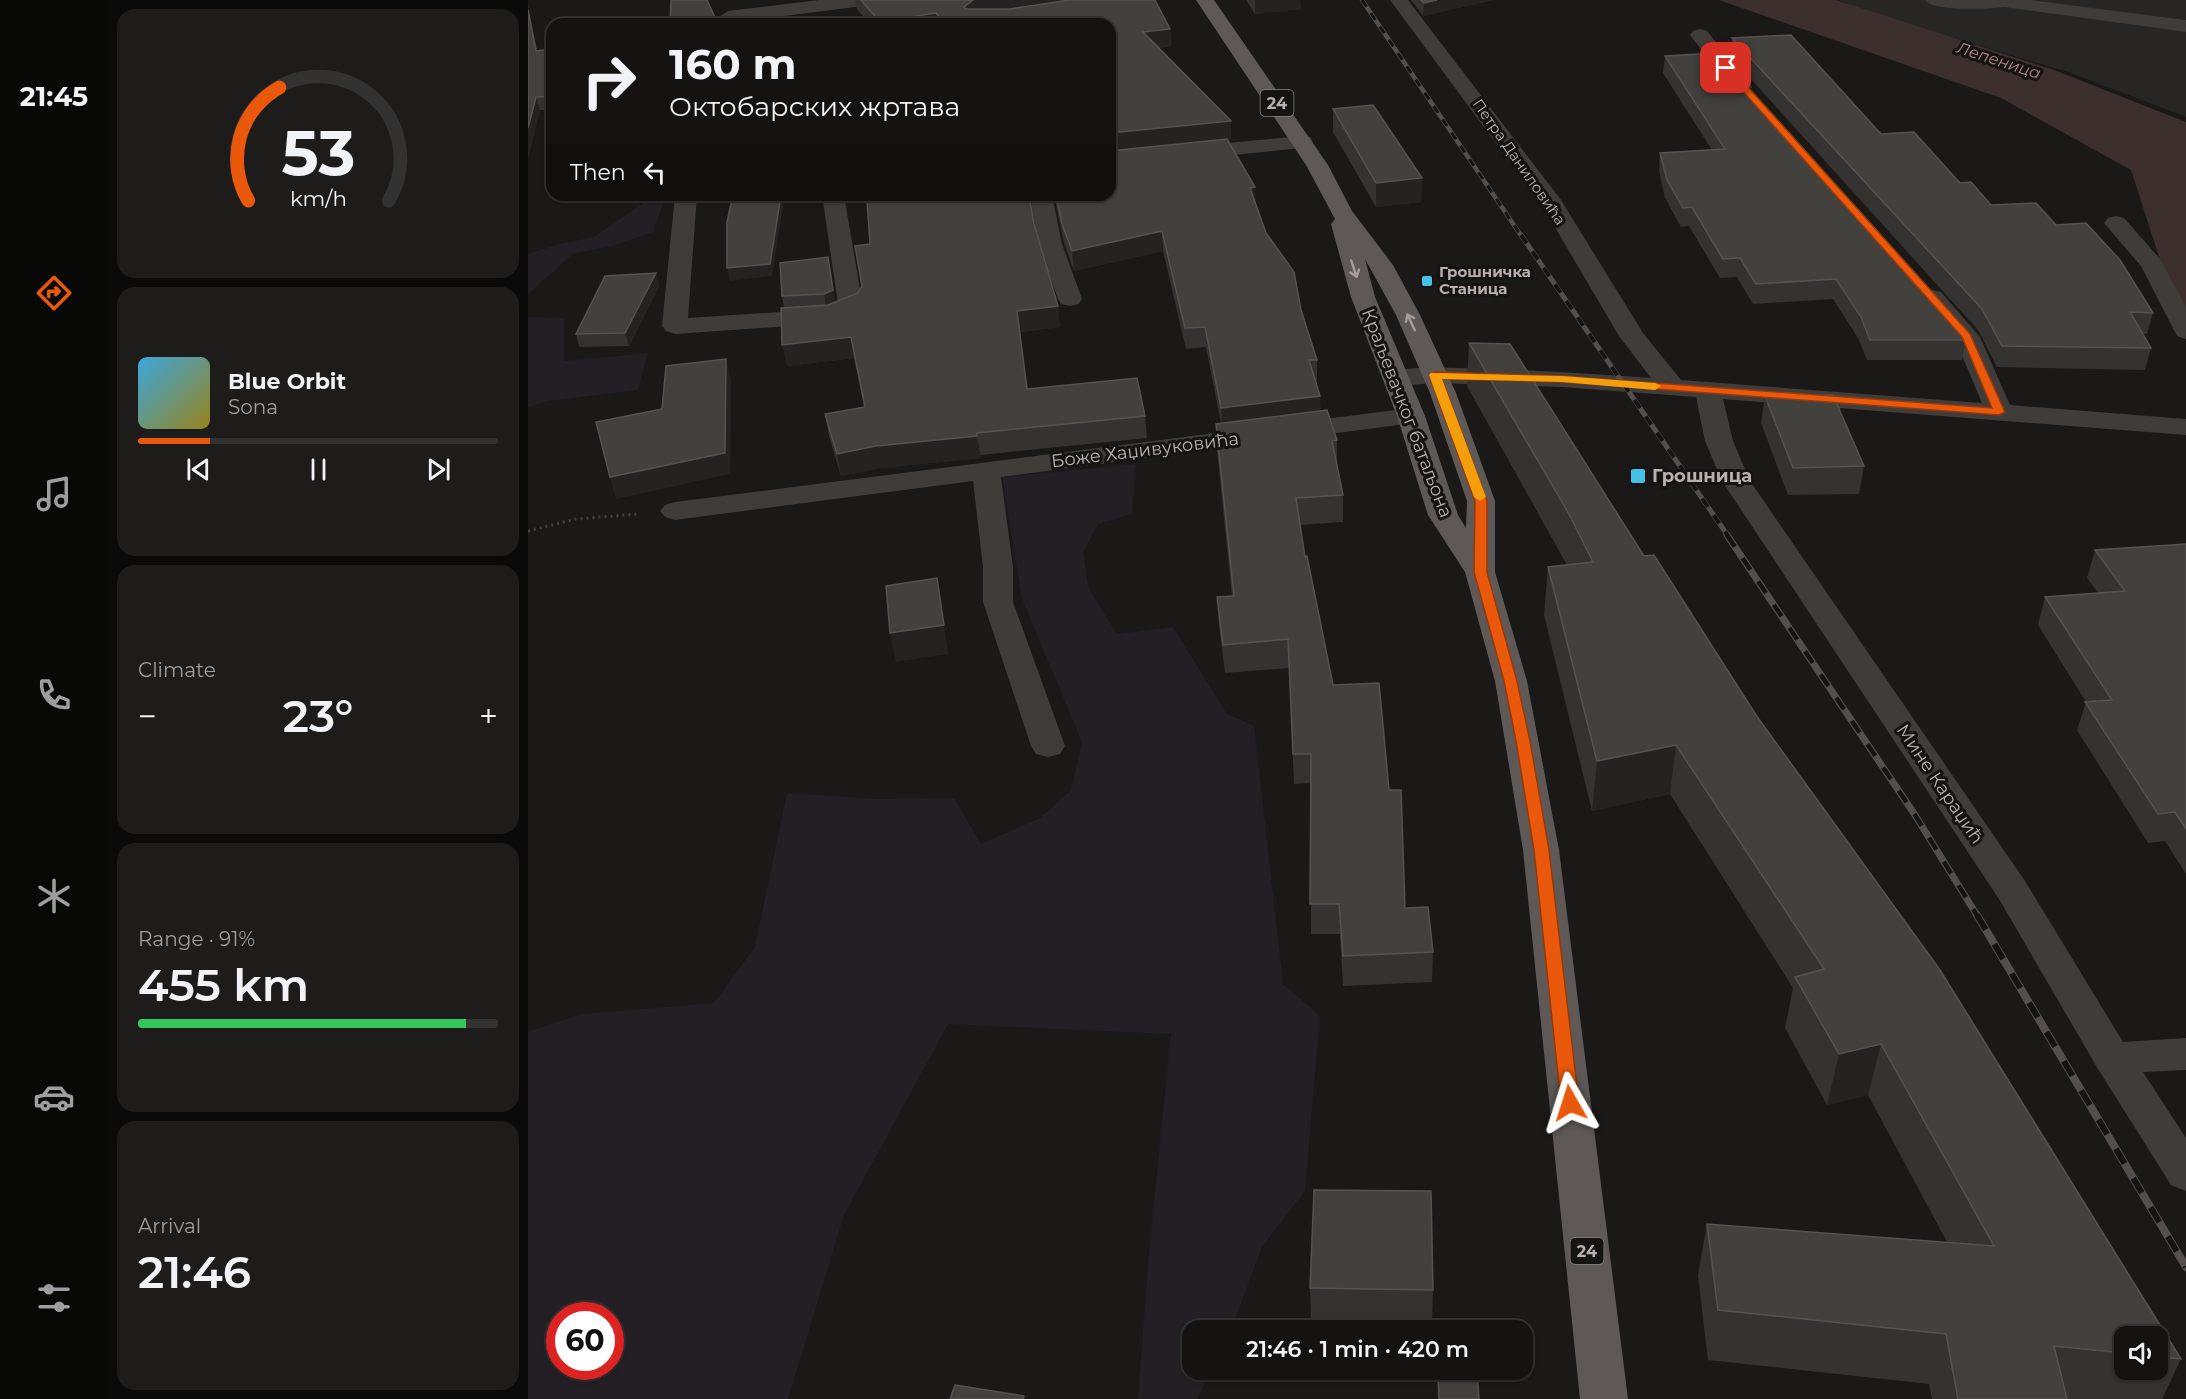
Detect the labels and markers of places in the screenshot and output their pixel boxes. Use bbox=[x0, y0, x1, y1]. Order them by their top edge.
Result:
pin bbox=[1700, 42, 1751, 93]
place label: Грошничка Станица bbox=[1439, 262, 1531, 298]
marker: Грошничка Станица bbox=[1420, 274, 1434, 288]
place label: Грошница bbox=[1652, 465, 1752, 487]
marker: Грошница bbox=[1629, 467, 1647, 485]

